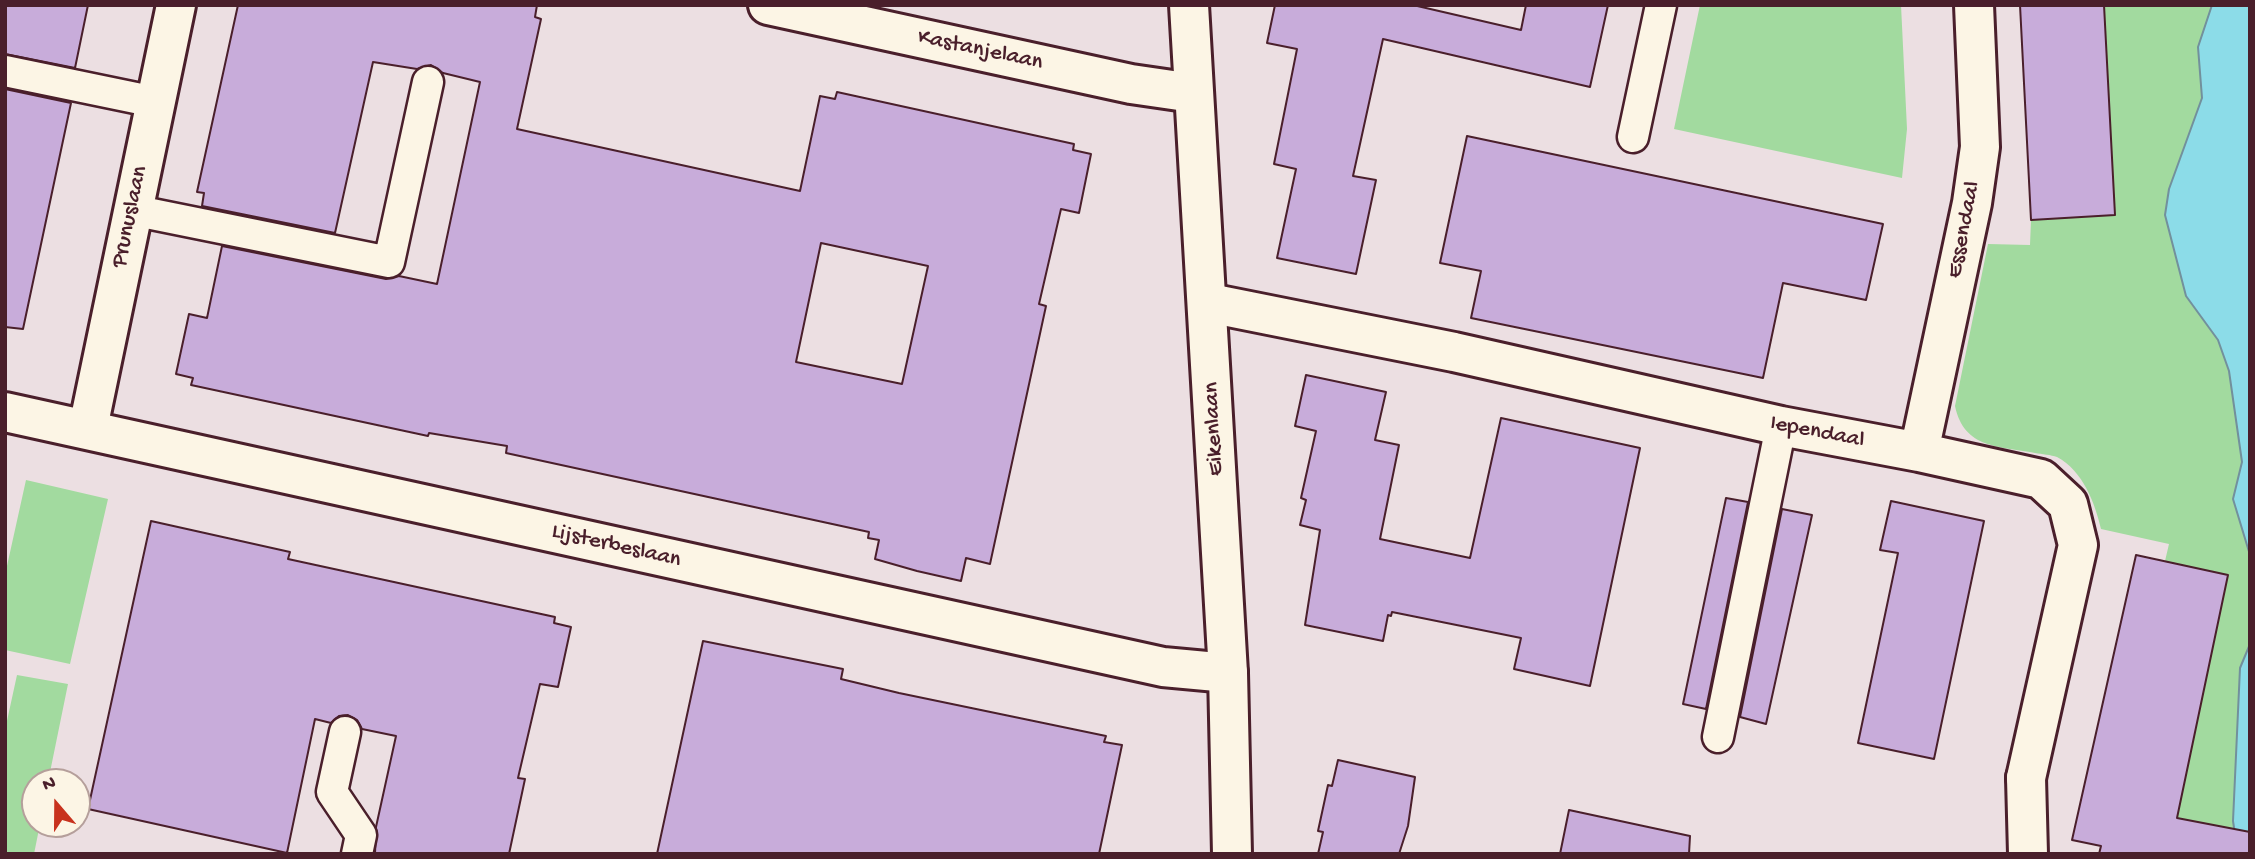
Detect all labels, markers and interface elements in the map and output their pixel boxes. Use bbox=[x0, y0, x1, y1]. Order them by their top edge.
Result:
street label: Kastanjelaan bbox=[915, 24, 1045, 78]
street label: Prunuslaan bbox=[107, 164, 155, 270]
street label: Essendaal bbox=[1942, 179, 1988, 281]
street label: Eikenlaan bbox=[1199, 381, 1231, 477]
street label: Iependaal bbox=[1767, 410, 1867, 456]
street label: Lijsterbeslaan bbox=[549, 519, 683, 575]
north arrow bbox=[21, 768, 91, 838]
text: N bbox=[40, 772, 59, 798]

